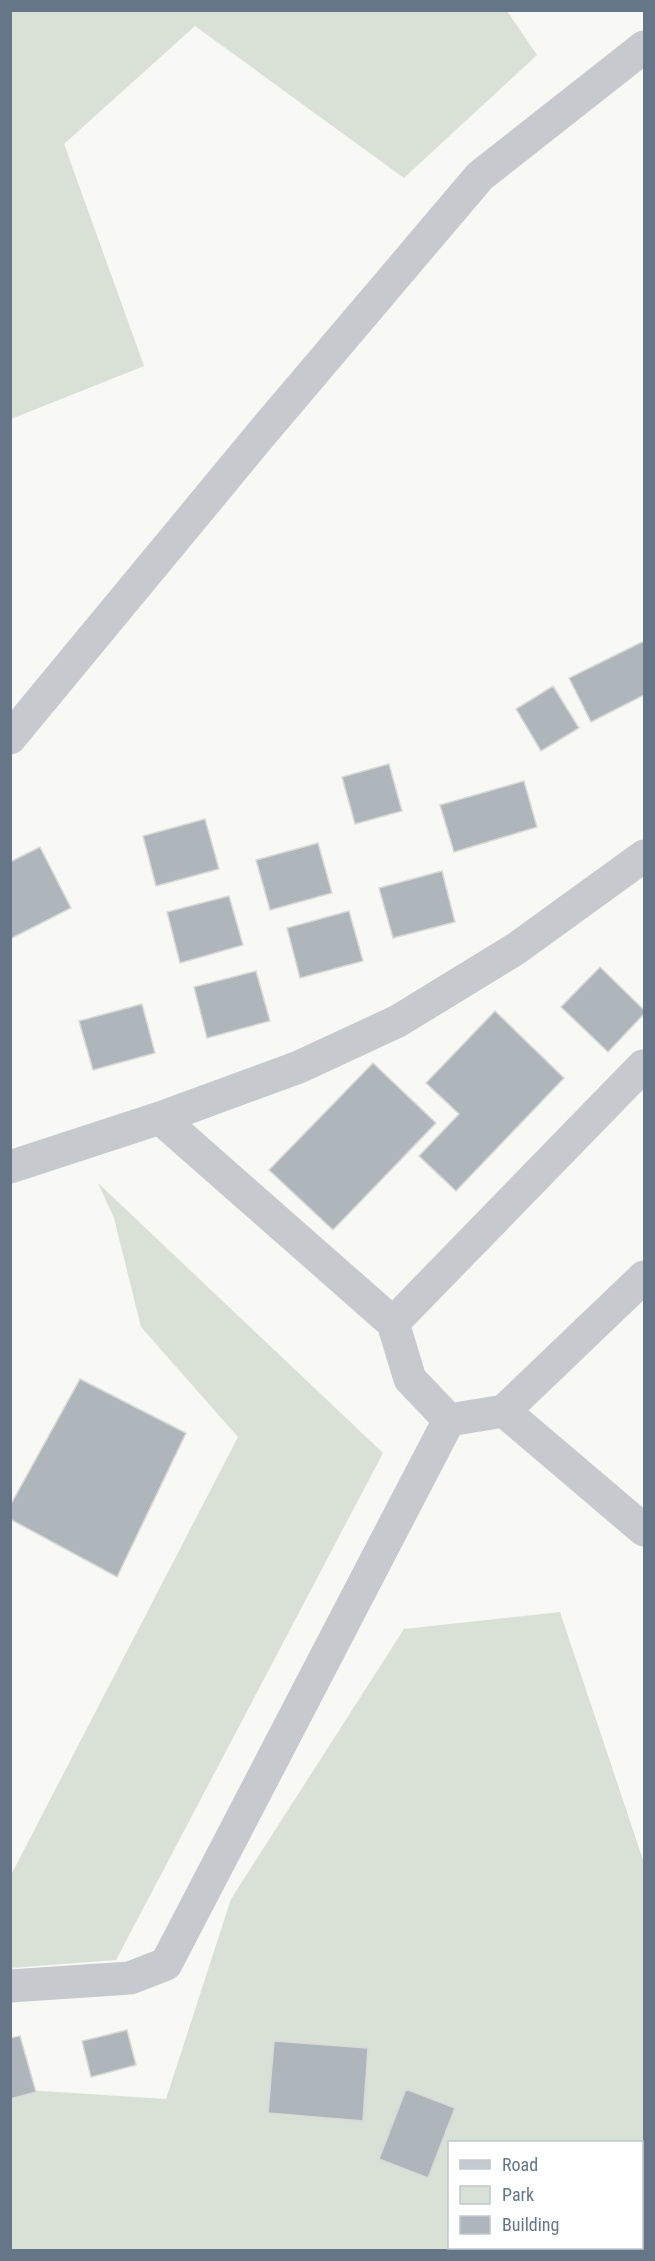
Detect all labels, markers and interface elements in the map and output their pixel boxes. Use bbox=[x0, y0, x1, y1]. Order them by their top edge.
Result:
legend bbox=[448, 2141, 643, 2249]
text: Road bbox=[502, 2154, 538, 2175]
text: Park bbox=[502, 2184, 534, 2205]
text: Building bbox=[502, 2214, 559, 2235]

